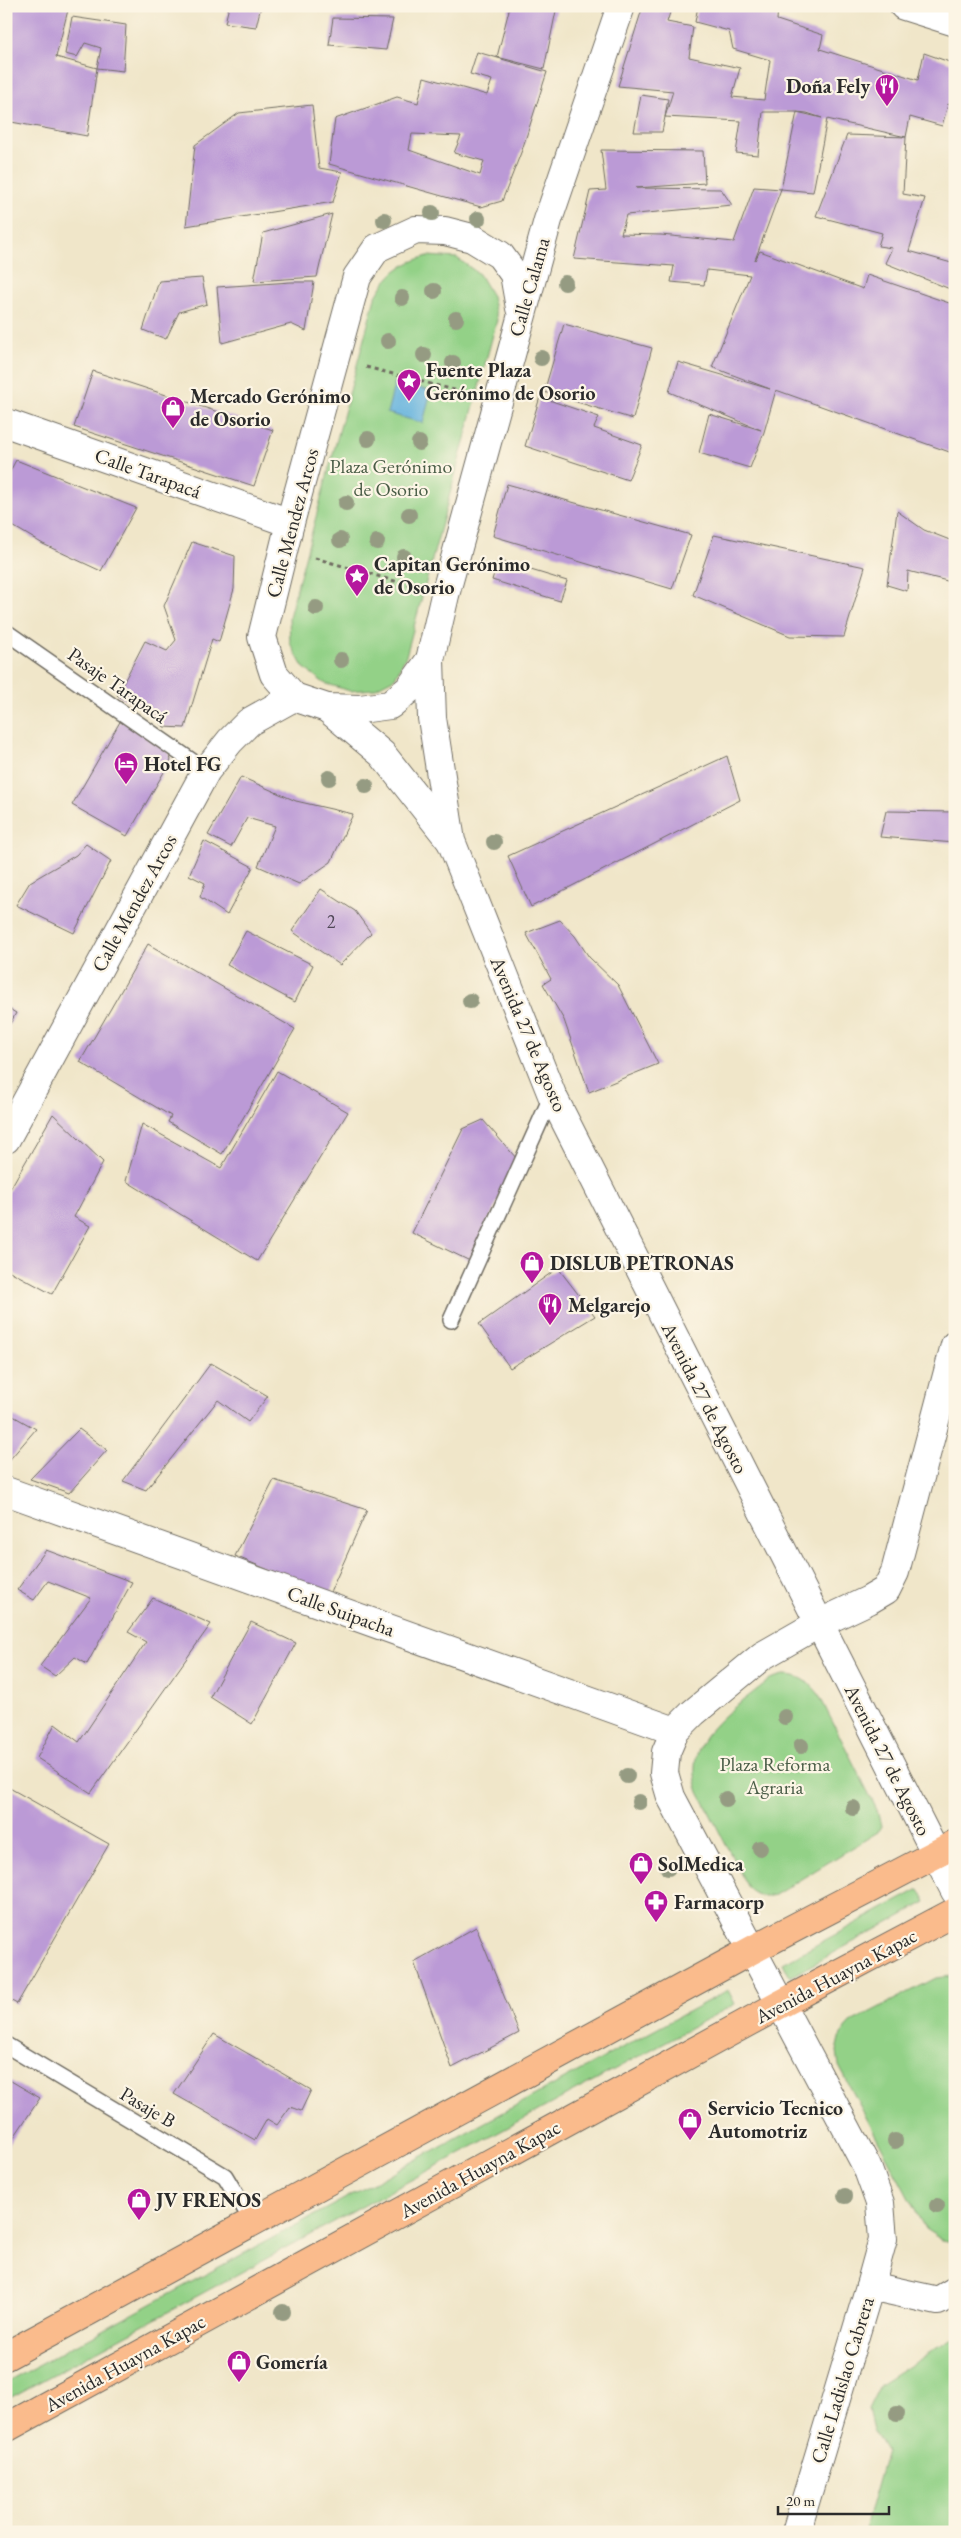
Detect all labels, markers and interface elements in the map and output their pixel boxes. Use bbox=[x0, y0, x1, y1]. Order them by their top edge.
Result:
place label: Doña Fely bbox=[786, 73, 870, 99]
restaurant icon: Doña Fely bbox=[874, 73, 900, 107]
street label: Calle Calama bbox=[502, 234, 556, 340]
place label: Fuente Plaza Gerónimo de Osorio bbox=[426, 357, 596, 406]
place icon: Fuente Plaza Gerónimo de Osorio bbox=[396, 368, 422, 402]
place label: Mercado Gerónimo de Osorio bbox=[190, 383, 351, 432]
shop icon: Mercado Gerónimo de Osorio bbox=[160, 395, 186, 429]
street label: Calle Tarapacá bbox=[91, 442, 205, 504]
street label: Calle Mendez Arcos bbox=[260, 445, 324, 601]
park label: Plaza Gerónimo de Osorio bbox=[330, 453, 453, 502]
place label: Capitan Gerónimo de Osorio bbox=[374, 551, 530, 600]
place icon: Capitan Gerónimo de Osorio bbox=[344, 563, 370, 597]
street label: Pasaje Tarapacá bbox=[63, 641, 173, 729]
hotel icon: Hotel FG bbox=[113, 751, 139, 785]
place label: Hotel FG bbox=[144, 751, 222, 777]
street label: Calle Mendez Arcos bbox=[85, 830, 183, 976]
house number: 2 bbox=[327, 910, 336, 933]
street label: Avenida 27 de Agosto bbox=[484, 951, 573, 1116]
shop icon: DISLUB PETRONAS bbox=[519, 1250, 545, 1284]
place label: DISLUB PETRONAS bbox=[550, 1250, 734, 1276]
restaurant icon: Melgarejo bbox=[537, 1292, 563, 1326]
place label: Melgarejo bbox=[568, 1292, 651, 1318]
street label: Avenida 27 de Agosto bbox=[655, 1317, 754, 1478]
street label: Calle Suipacha bbox=[284, 1580, 398, 1642]
street label: Avenida 27 de Agosto bbox=[838, 1679, 937, 1840]
park label: Plaza Reforma Agraria bbox=[720, 1751, 831, 1800]
shop icon: SolMedica bbox=[628, 1851, 654, 1885]
place label: SolMedica bbox=[658, 1851, 744, 1877]
pharmacy icon: Farmacorp bbox=[643, 1889, 669, 1923]
place label: Farmacorp bbox=[674, 1889, 764, 1915]
street label: Avenida Huayna Kapac bbox=[750, 1922, 921, 2030]
street label: Pasaje B bbox=[115, 2080, 181, 2134]
place label: Servicio Tecnico Automotriz bbox=[707, 2095, 843, 2144]
shop icon: Servicio Tecnico Automotriz bbox=[677, 2107, 703, 2141]
street label: Avenida Huayna Kapac bbox=[394, 2114, 565, 2224]
shop icon: JV FRENOS bbox=[126, 2187, 152, 2221]
place label: JV FRENOS bbox=[154, 2187, 261, 2213]
street label: Calle Ladislao Cabrera bbox=[804, 2293, 880, 2467]
street label: Avenida Huayna Kapac bbox=[39, 2308, 210, 2418]
shop icon: Gomería bbox=[226, 2349, 252, 2383]
place label: Gomería bbox=[256, 2349, 328, 2375]
scale bar bbox=[778, 2483, 890, 2515]
text: 20 m bbox=[786, 2491, 815, 2510]

